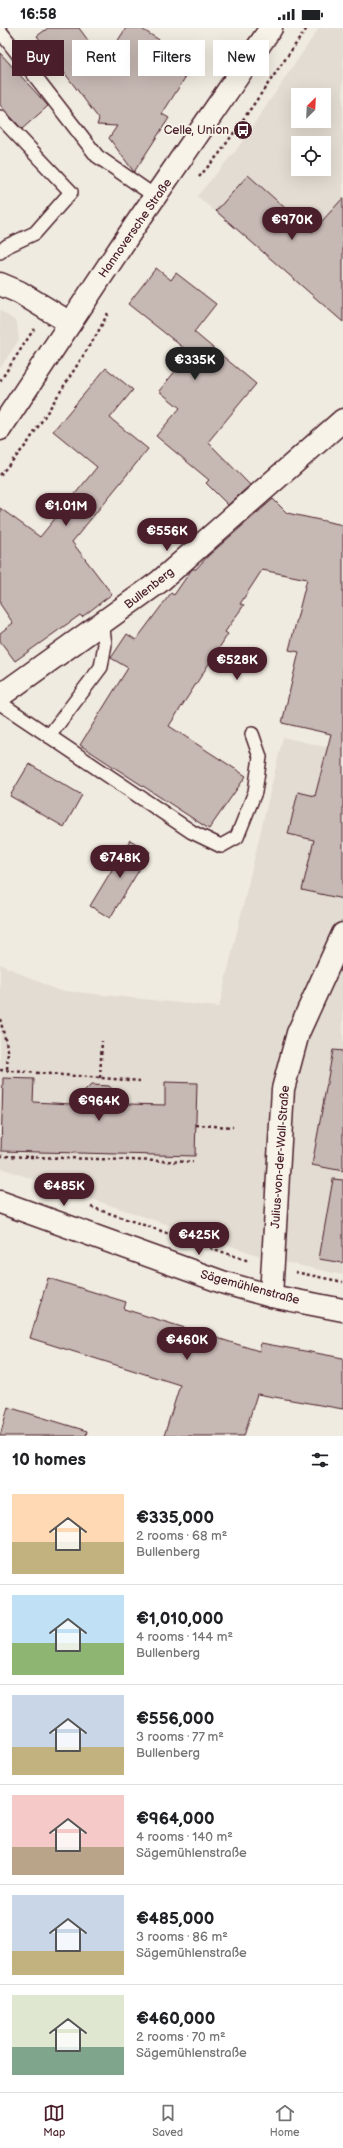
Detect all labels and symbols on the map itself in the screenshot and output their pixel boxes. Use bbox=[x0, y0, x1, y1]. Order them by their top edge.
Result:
north arrow bbox=[291, 88, 331, 128]
bus stop icon: Celle, Union bbox=[232, 119, 254, 141]
place label: Celle, Union bbox=[164, 123, 229, 138]
street label: Hannoversche Straße bbox=[96, 176, 175, 281]
pin: €970K bbox=[264, 207, 320, 241]
pin: €335K bbox=[167, 347, 223, 381]
pin: €1.01M bbox=[33, 493, 99, 527]
pin: €556K bbox=[139, 518, 195, 552]
street label: Bullenberg bbox=[121, 564, 177, 612]
pin: €528K bbox=[209, 647, 265, 681]
pin: €748K bbox=[92, 845, 148, 879]
street label: Julius-von-der-Wall-Straße bbox=[268, 1085, 293, 1229]
pin: €964K bbox=[71, 1088, 127, 1122]
pin: €485K bbox=[36, 1173, 92, 1207]
pin: €425K bbox=[171, 1222, 227, 1256]
street label: Sägemühlenstraße bbox=[199, 1267, 301, 1308]
pin: €460K bbox=[159, 1327, 215, 1361]

